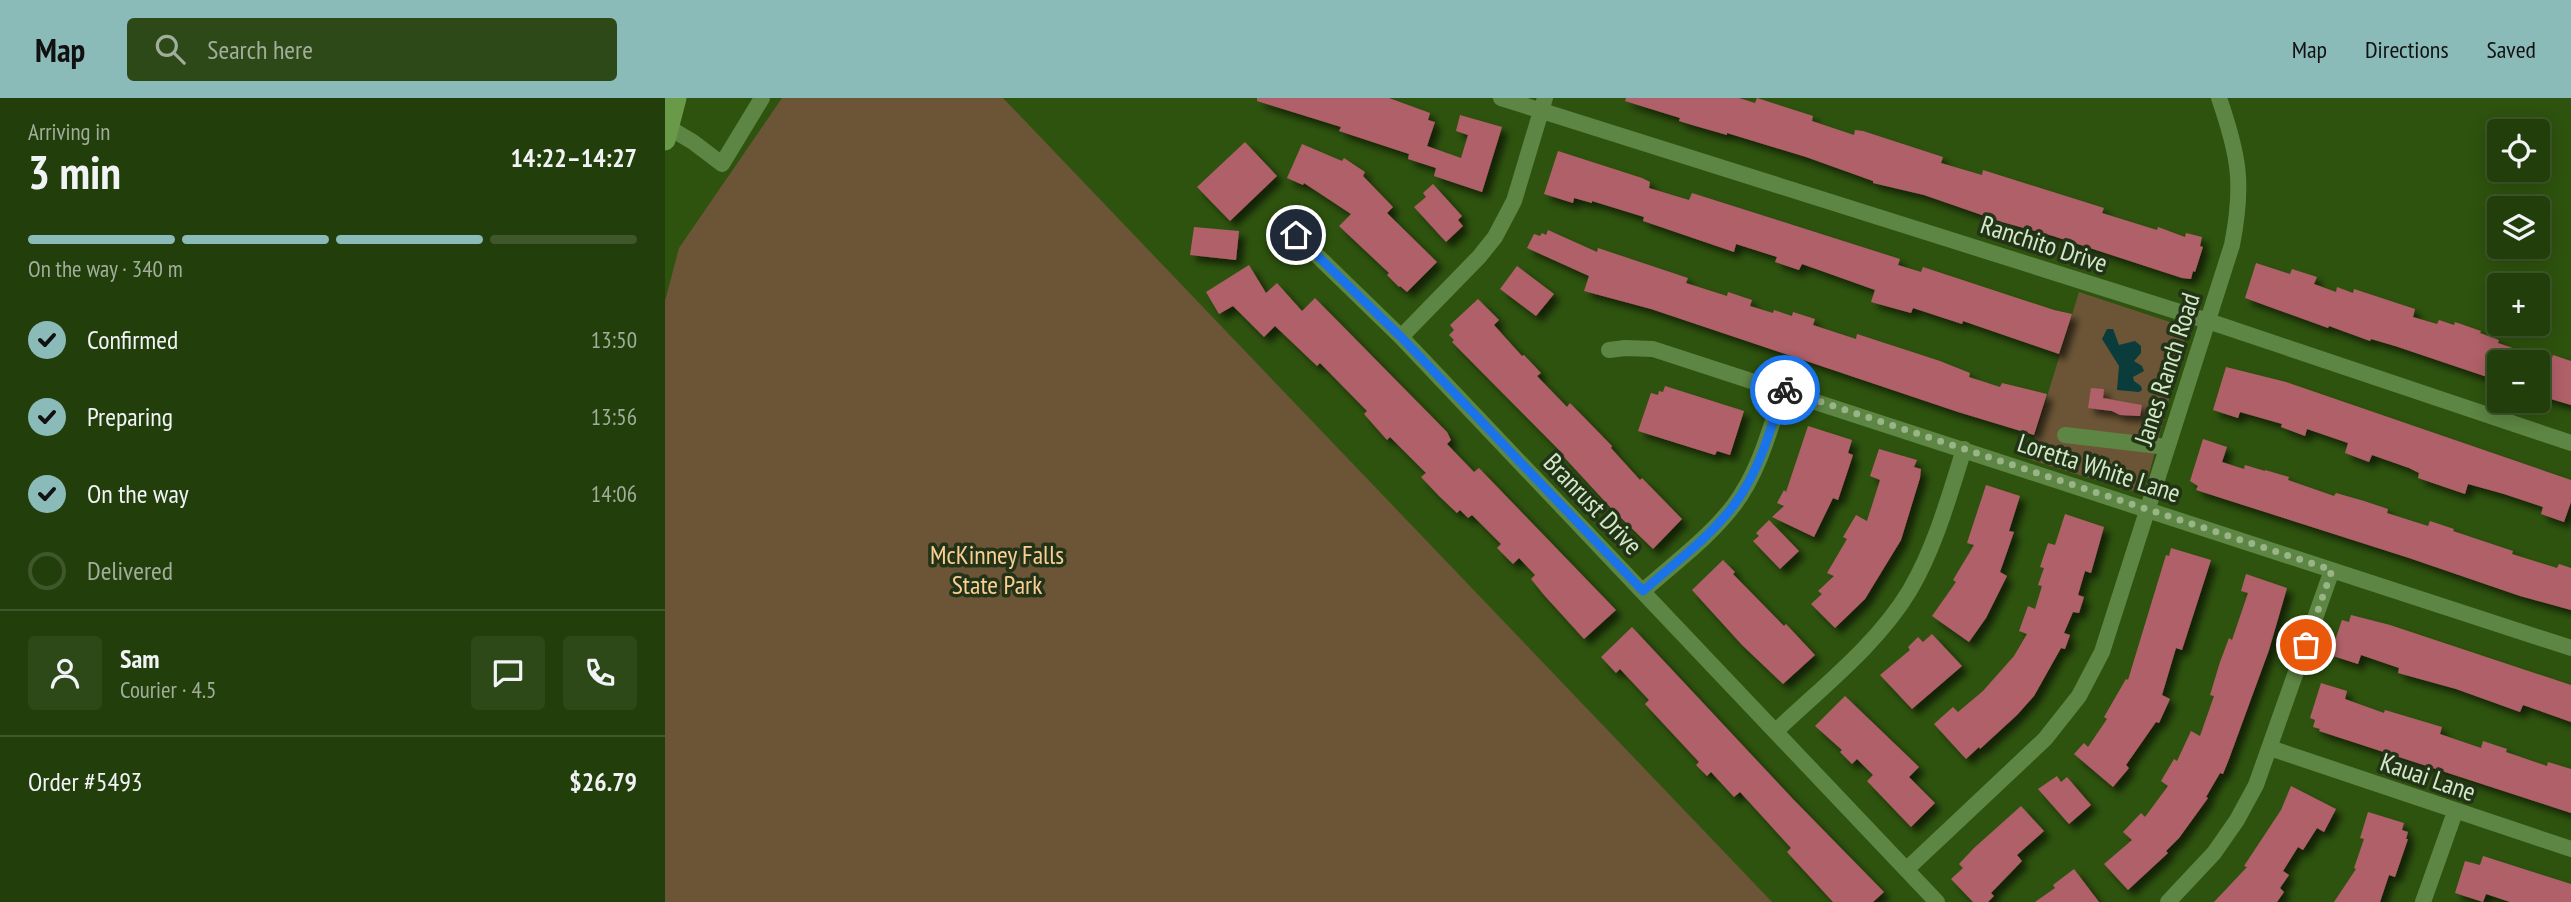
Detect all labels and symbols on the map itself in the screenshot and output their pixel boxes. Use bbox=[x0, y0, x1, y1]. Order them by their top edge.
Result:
pin bbox=[1266, 205, 1326, 265]
street label: Ranchito Drive bbox=[1976, 208, 2112, 280]
street label: Janes Ranch Road bbox=[2126, 289, 2207, 450]
courier bbox=[1750, 355, 1820, 425]
street label: Loretta White Lane bbox=[2014, 426, 2185, 509]
street label: Branrust Drive bbox=[1537, 446, 1650, 561]
park label: McKinney Falls State Park bbox=[930, 538, 1064, 601]
pin bbox=[2276, 615, 2336, 675]
street label: Kauai Lane bbox=[2376, 745, 2480, 808]

